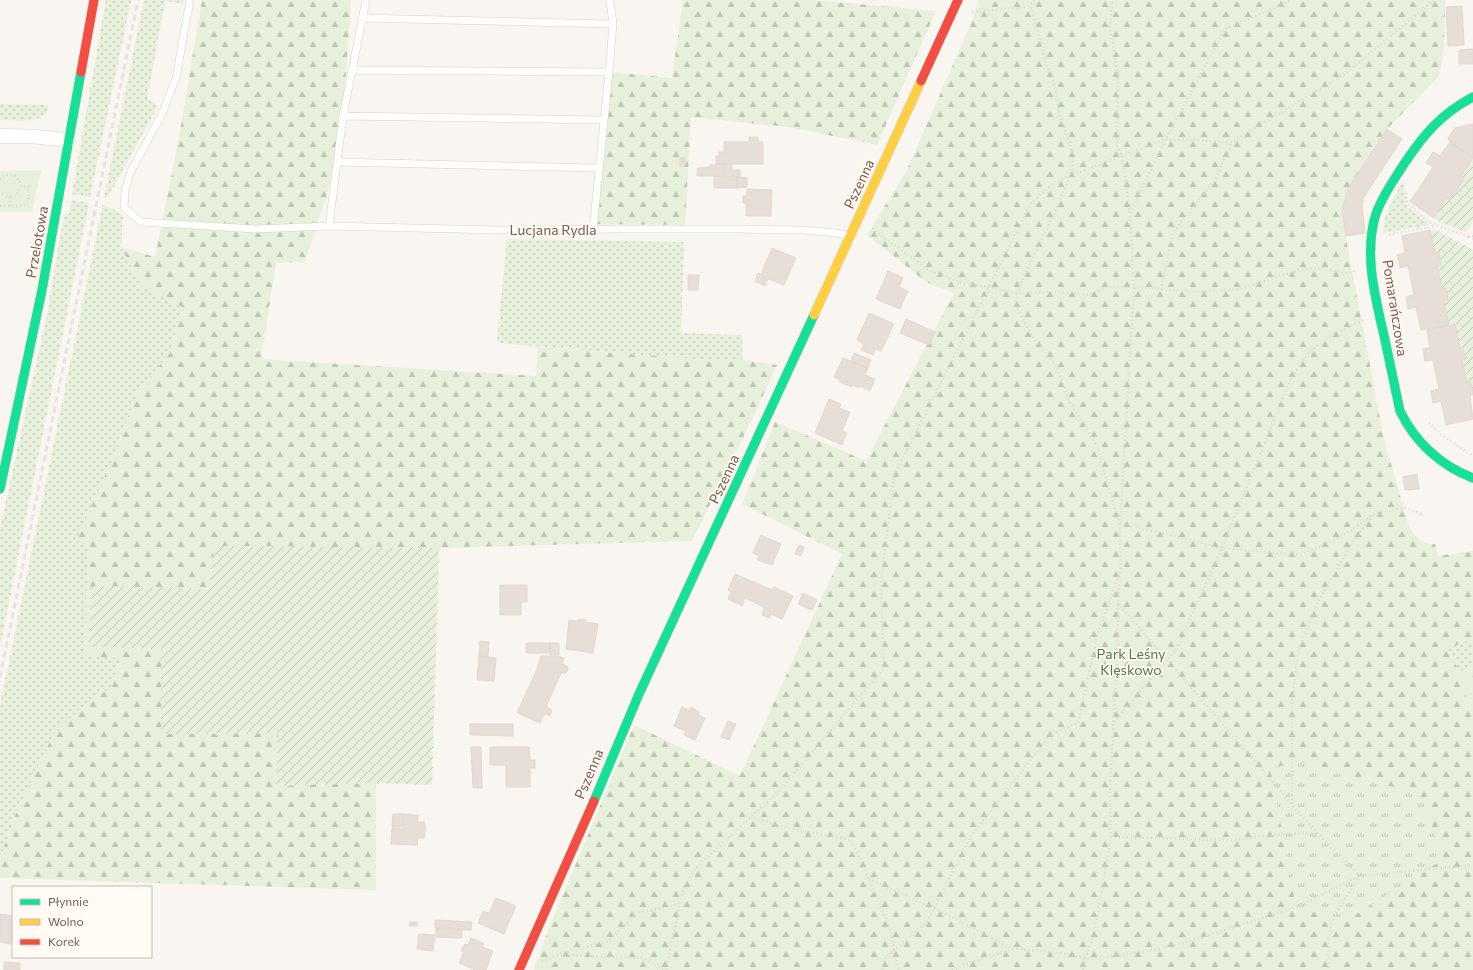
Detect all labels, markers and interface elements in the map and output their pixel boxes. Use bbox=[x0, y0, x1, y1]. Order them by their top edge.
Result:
street label: Pszenna bbox=[840, 156, 877, 211]
street label: Przelotowa bbox=[22, 205, 51, 279]
street label: Lucjana Rydla bbox=[510, 221, 596, 238]
street label: Pomarańczowa bbox=[1379, 258, 1412, 357]
street label: Pszenna bbox=[705, 451, 742, 506]
park label: Park Leśny Klęskowo bbox=[1097, 645, 1165, 678]
street label: Pszenna bbox=[570, 746, 607, 801]
legend bbox=[12, 886, 152, 958]
text: Płynnie bbox=[48, 894, 89, 908]
text: Wolno bbox=[48, 914, 84, 928]
text: Korek bbox=[48, 934, 81, 948]

